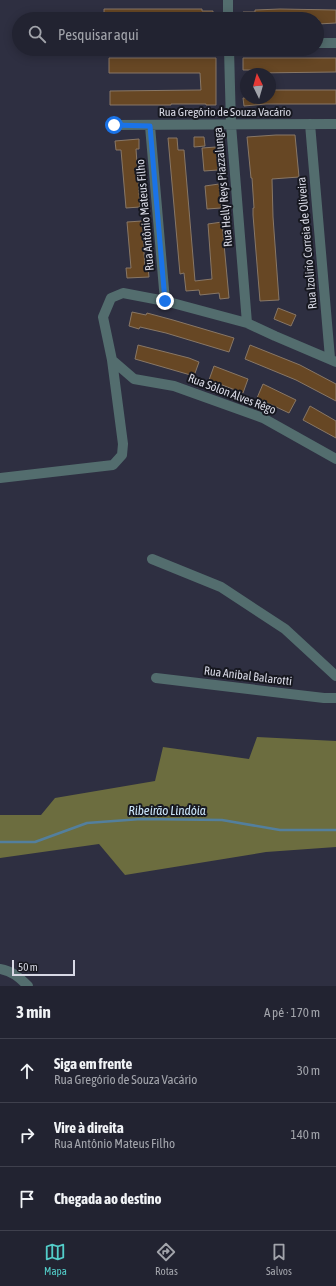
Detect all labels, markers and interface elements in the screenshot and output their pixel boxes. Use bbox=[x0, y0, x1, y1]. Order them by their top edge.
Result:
search box bbox=[12, 12, 324, 56]
icon: search bbox=[26, 23, 48, 45]
text: Pesquisar aqui bbox=[58, 26, 139, 43]
north arrow bbox=[240, 68, 276, 104]
street label: Rua Gregório de Souza Vacário bbox=[159, 105, 292, 119]
route start bbox=[105, 116, 123, 134]
street label: Rua Helly Reys Piazzalunga bbox=[211, 127, 235, 247]
street label: Rua Antônio Mateus Filho bbox=[133, 158, 157, 271]
street label: Rua Izolirio Correia de Oliveira bbox=[294, 176, 320, 310]
route end bbox=[156, 292, 174, 310]
street label: Rua Sólon Alves Rêgo bbox=[186, 371, 278, 417]
street label: Rua Anibal Balarotti bbox=[203, 664, 293, 688]
water label: Ribeirão Lindóia bbox=[128, 803, 206, 818]
scale bar bbox=[12, 958, 75, 977]
text: 50 m bbox=[18, 961, 38, 973]
text: 3 min bbox=[16, 1002, 51, 1022]
text: A pé · 170 m bbox=[264, 1005, 320, 1020]
text: Siga em frente bbox=[54, 1055, 132, 1072]
icon: ahead bbox=[16, 1060, 38, 1082]
text: 30 m bbox=[297, 1063, 320, 1078]
text: Rua Gregório de Souza Vacário bbox=[54, 1072, 197, 1087]
text: Vire à direita bbox=[54, 1119, 124, 1136]
icon: right bbox=[16, 1124, 38, 1146]
text: 140 m bbox=[291, 1127, 320, 1142]
text: Rua Antônio Mateus Filho bbox=[54, 1136, 175, 1151]
icon: arrive bbox=[16, 1188, 38, 1210]
text: Chegada ao destino bbox=[54, 1190, 162, 1207]
tab: Mapa bbox=[44, 1241, 67, 1277]
tab: Rotas bbox=[155, 1241, 178, 1277]
tab: Salvos bbox=[266, 1241, 292, 1277]

